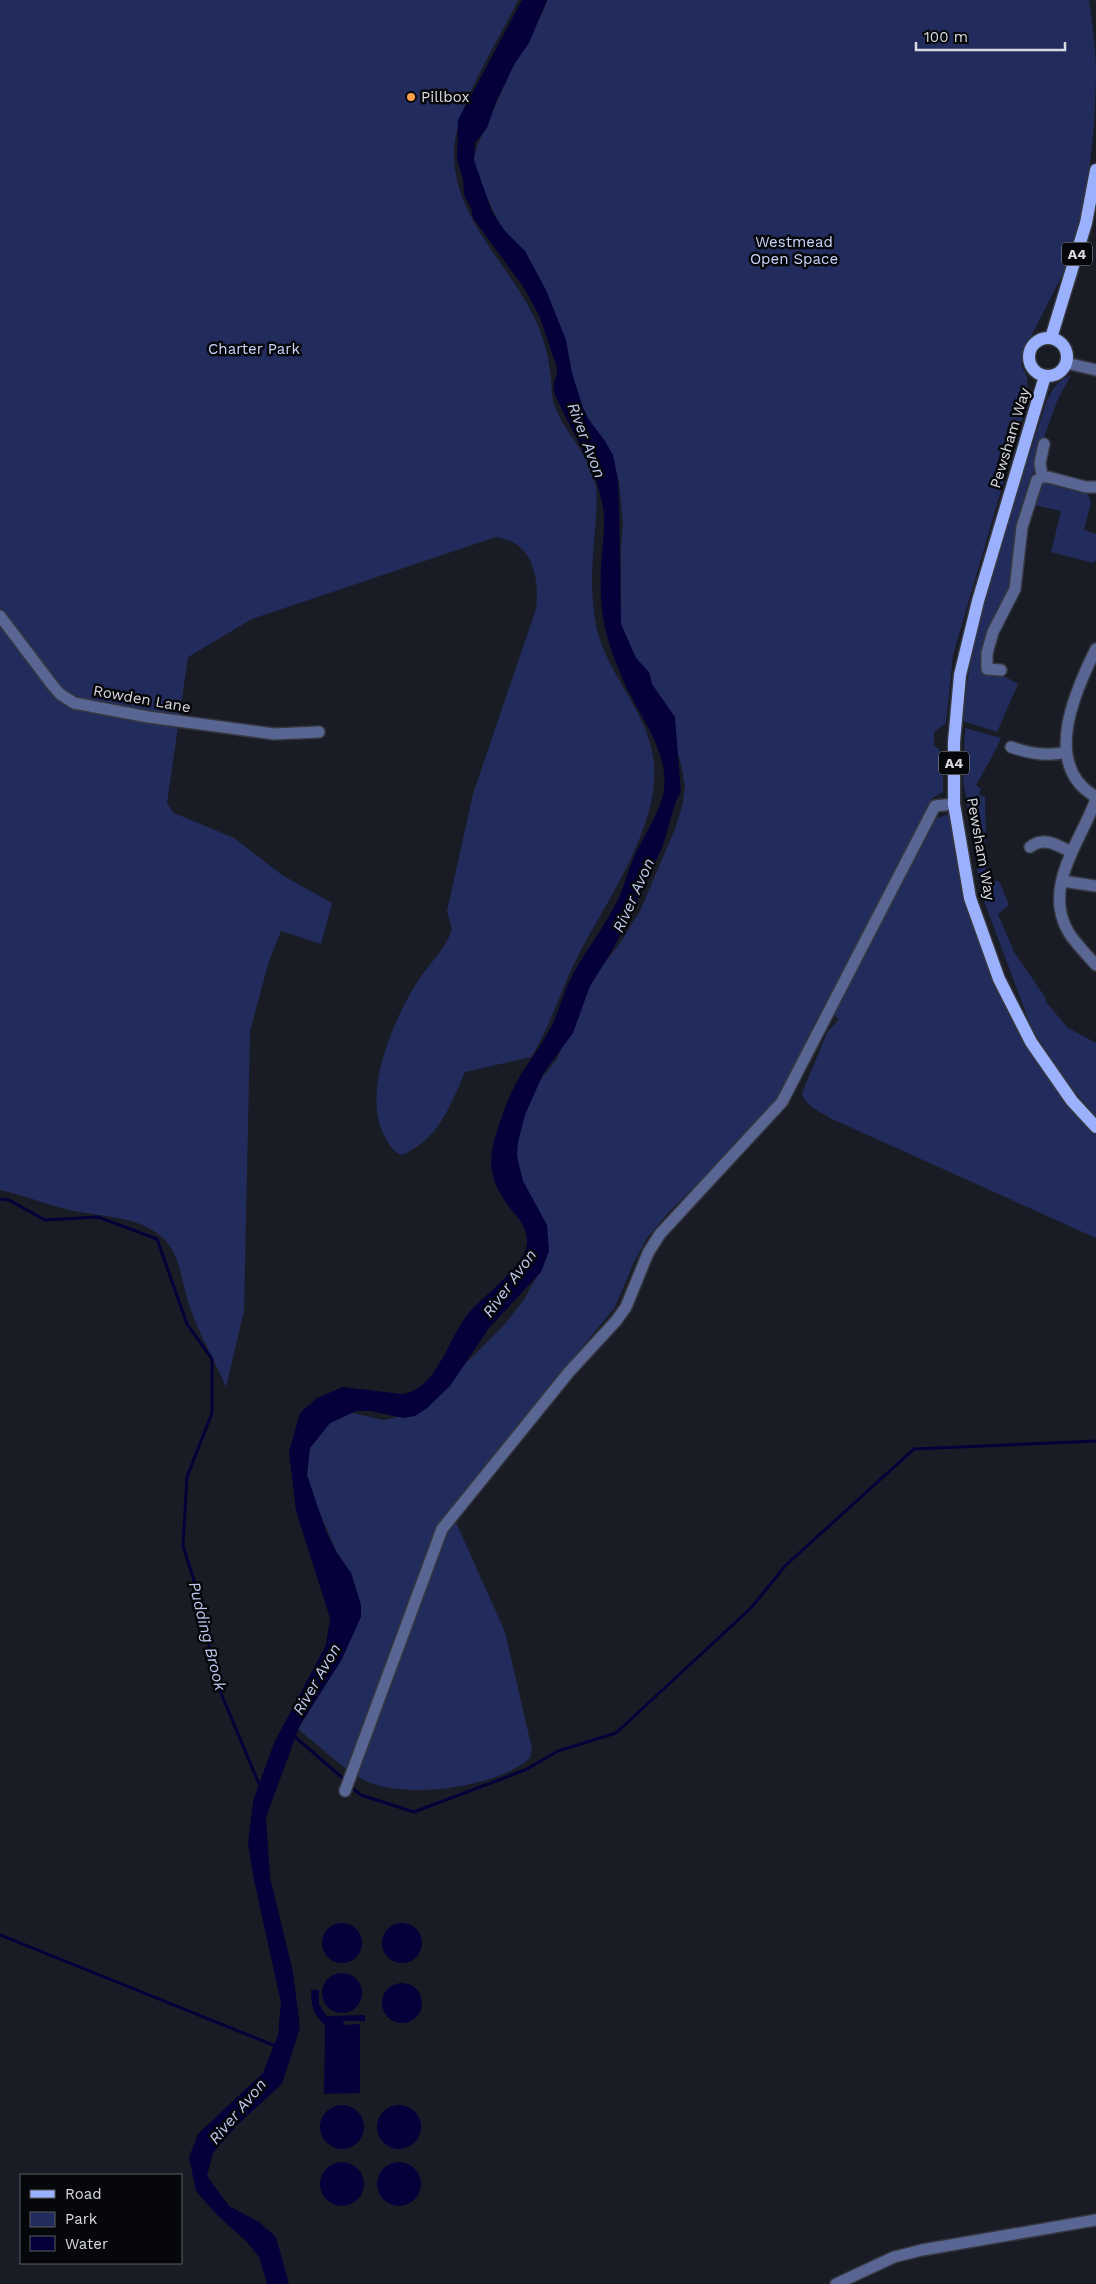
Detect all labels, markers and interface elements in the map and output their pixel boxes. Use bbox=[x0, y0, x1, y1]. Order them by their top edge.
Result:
scale bar bbox=[916, 20, 1065, 52]
text: 100 m bbox=[924, 28, 968, 46]
place label: Pillbox bbox=[421, 88, 469, 106]
marker: Pillbox bbox=[405, 91, 417, 103]
park label: Westmead Open Space bbox=[750, 233, 838, 268]
road number: A4 bbox=[1062, 242, 1092, 266]
park label: Charter Park bbox=[208, 340, 300, 358]
street label: Pewsham Way bbox=[986, 385, 1034, 490]
water label: River Avon bbox=[563, 400, 610, 481]
street label: Rowden Lane bbox=[92, 682, 192, 716]
road number: A4 bbox=[939, 751, 969, 774]
street label: Pewsham Way bbox=[963, 796, 999, 902]
water label: River Avon bbox=[609, 855, 658, 935]
water label: River Avon bbox=[478, 1246, 540, 1321]
water label: Pudding Brook bbox=[185, 1579, 231, 1694]
water label: River Avon bbox=[288, 1640, 344, 1718]
water label: River Avon bbox=[205, 2075, 270, 2148]
legend bbox=[20, 2174, 182, 2264]
text: Road bbox=[65, 2185, 102, 2203]
text: Park bbox=[65, 2210, 98, 2228]
text: Water bbox=[65, 2235, 108, 2253]

